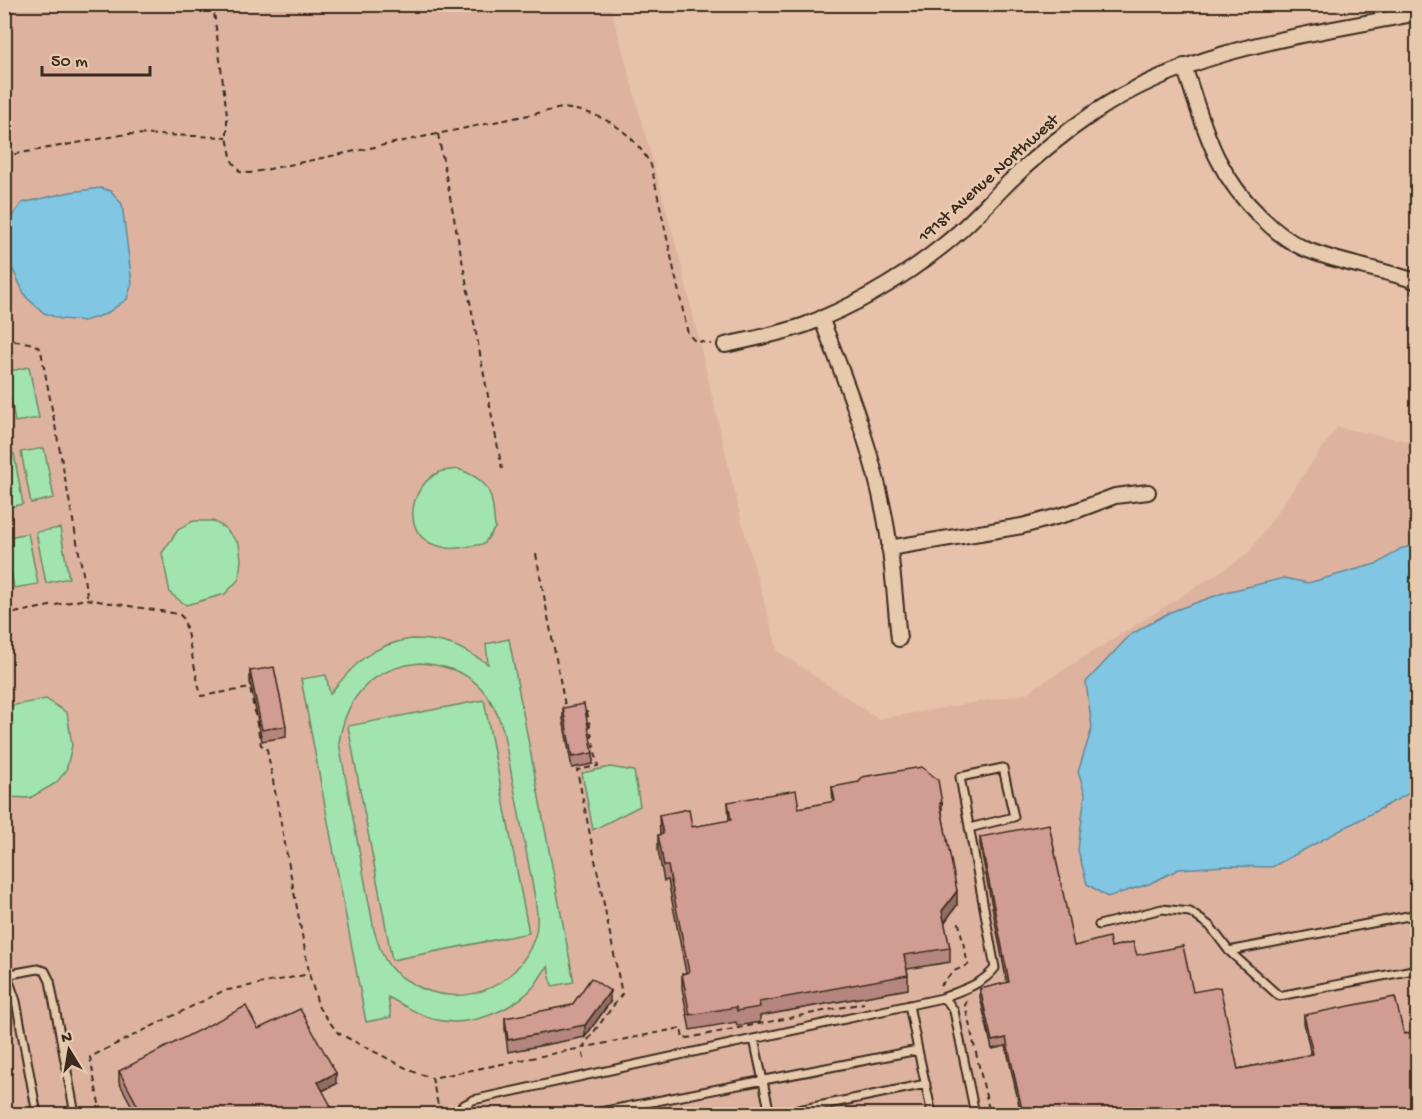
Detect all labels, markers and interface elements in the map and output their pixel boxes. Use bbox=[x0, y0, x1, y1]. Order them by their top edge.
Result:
scale bar bbox=[42, 39, 150, 77]
text: 50 m bbox=[51, 52, 88, 73]
street label: 191st Avenue Northwest bbox=[914, 109, 1065, 248]
north arrow bbox=[39, 1020, 99, 1080]
text: N bbox=[60, 1028, 74, 1049]

